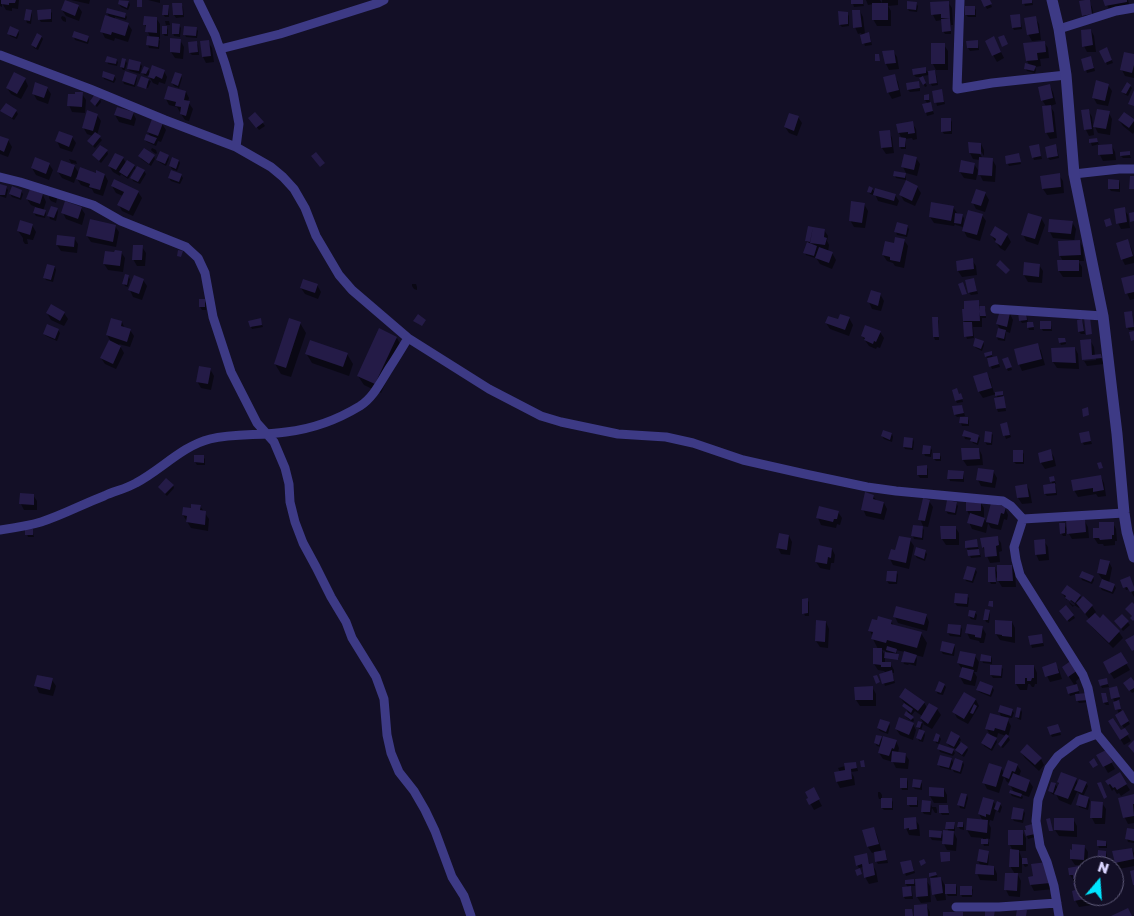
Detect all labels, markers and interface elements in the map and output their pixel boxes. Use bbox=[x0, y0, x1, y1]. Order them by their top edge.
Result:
north arrow bbox=[1074, 856, 1124, 906]
text: N bbox=[1096, 857, 1111, 877]

